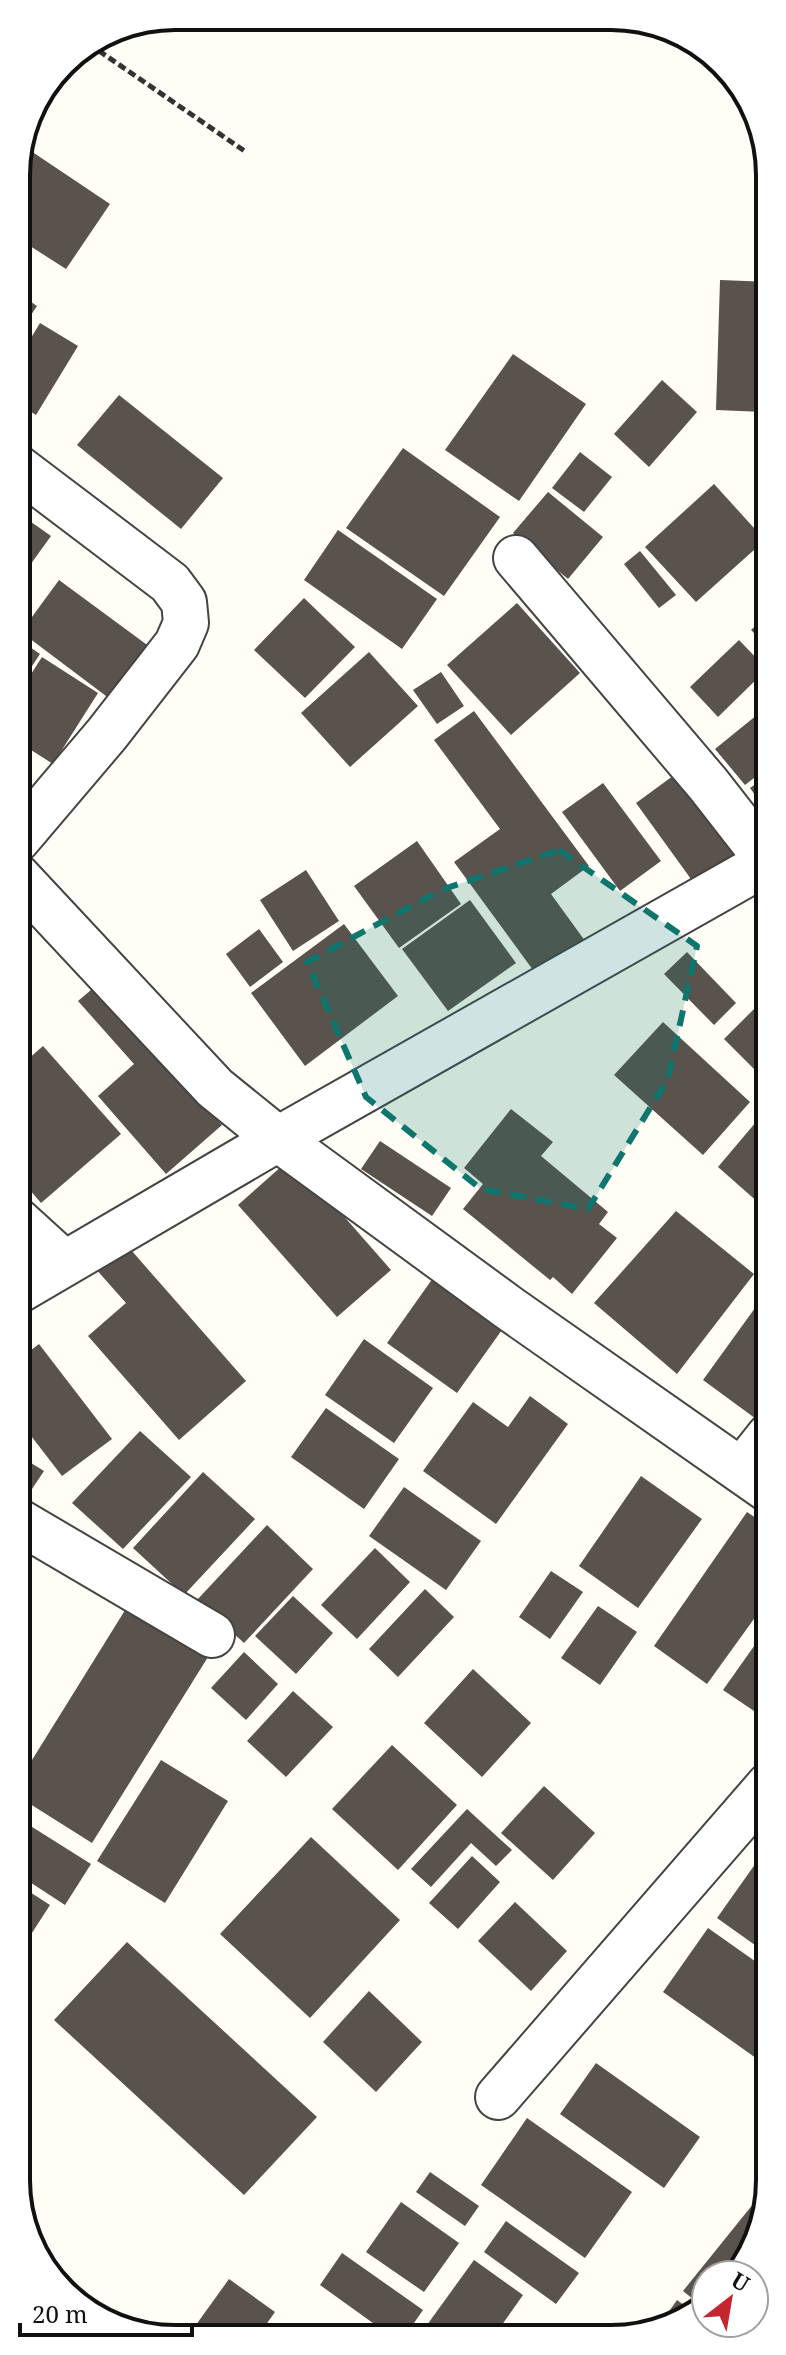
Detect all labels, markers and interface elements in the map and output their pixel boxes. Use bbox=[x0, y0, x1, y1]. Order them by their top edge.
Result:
north arrow bbox=[690, 2259, 770, 2339]
text: U bbox=[726, 2264, 756, 2298]
scale bar bbox=[20, 2287, 192, 2337]
text: 20 m bbox=[32, 2297, 88, 2330]

